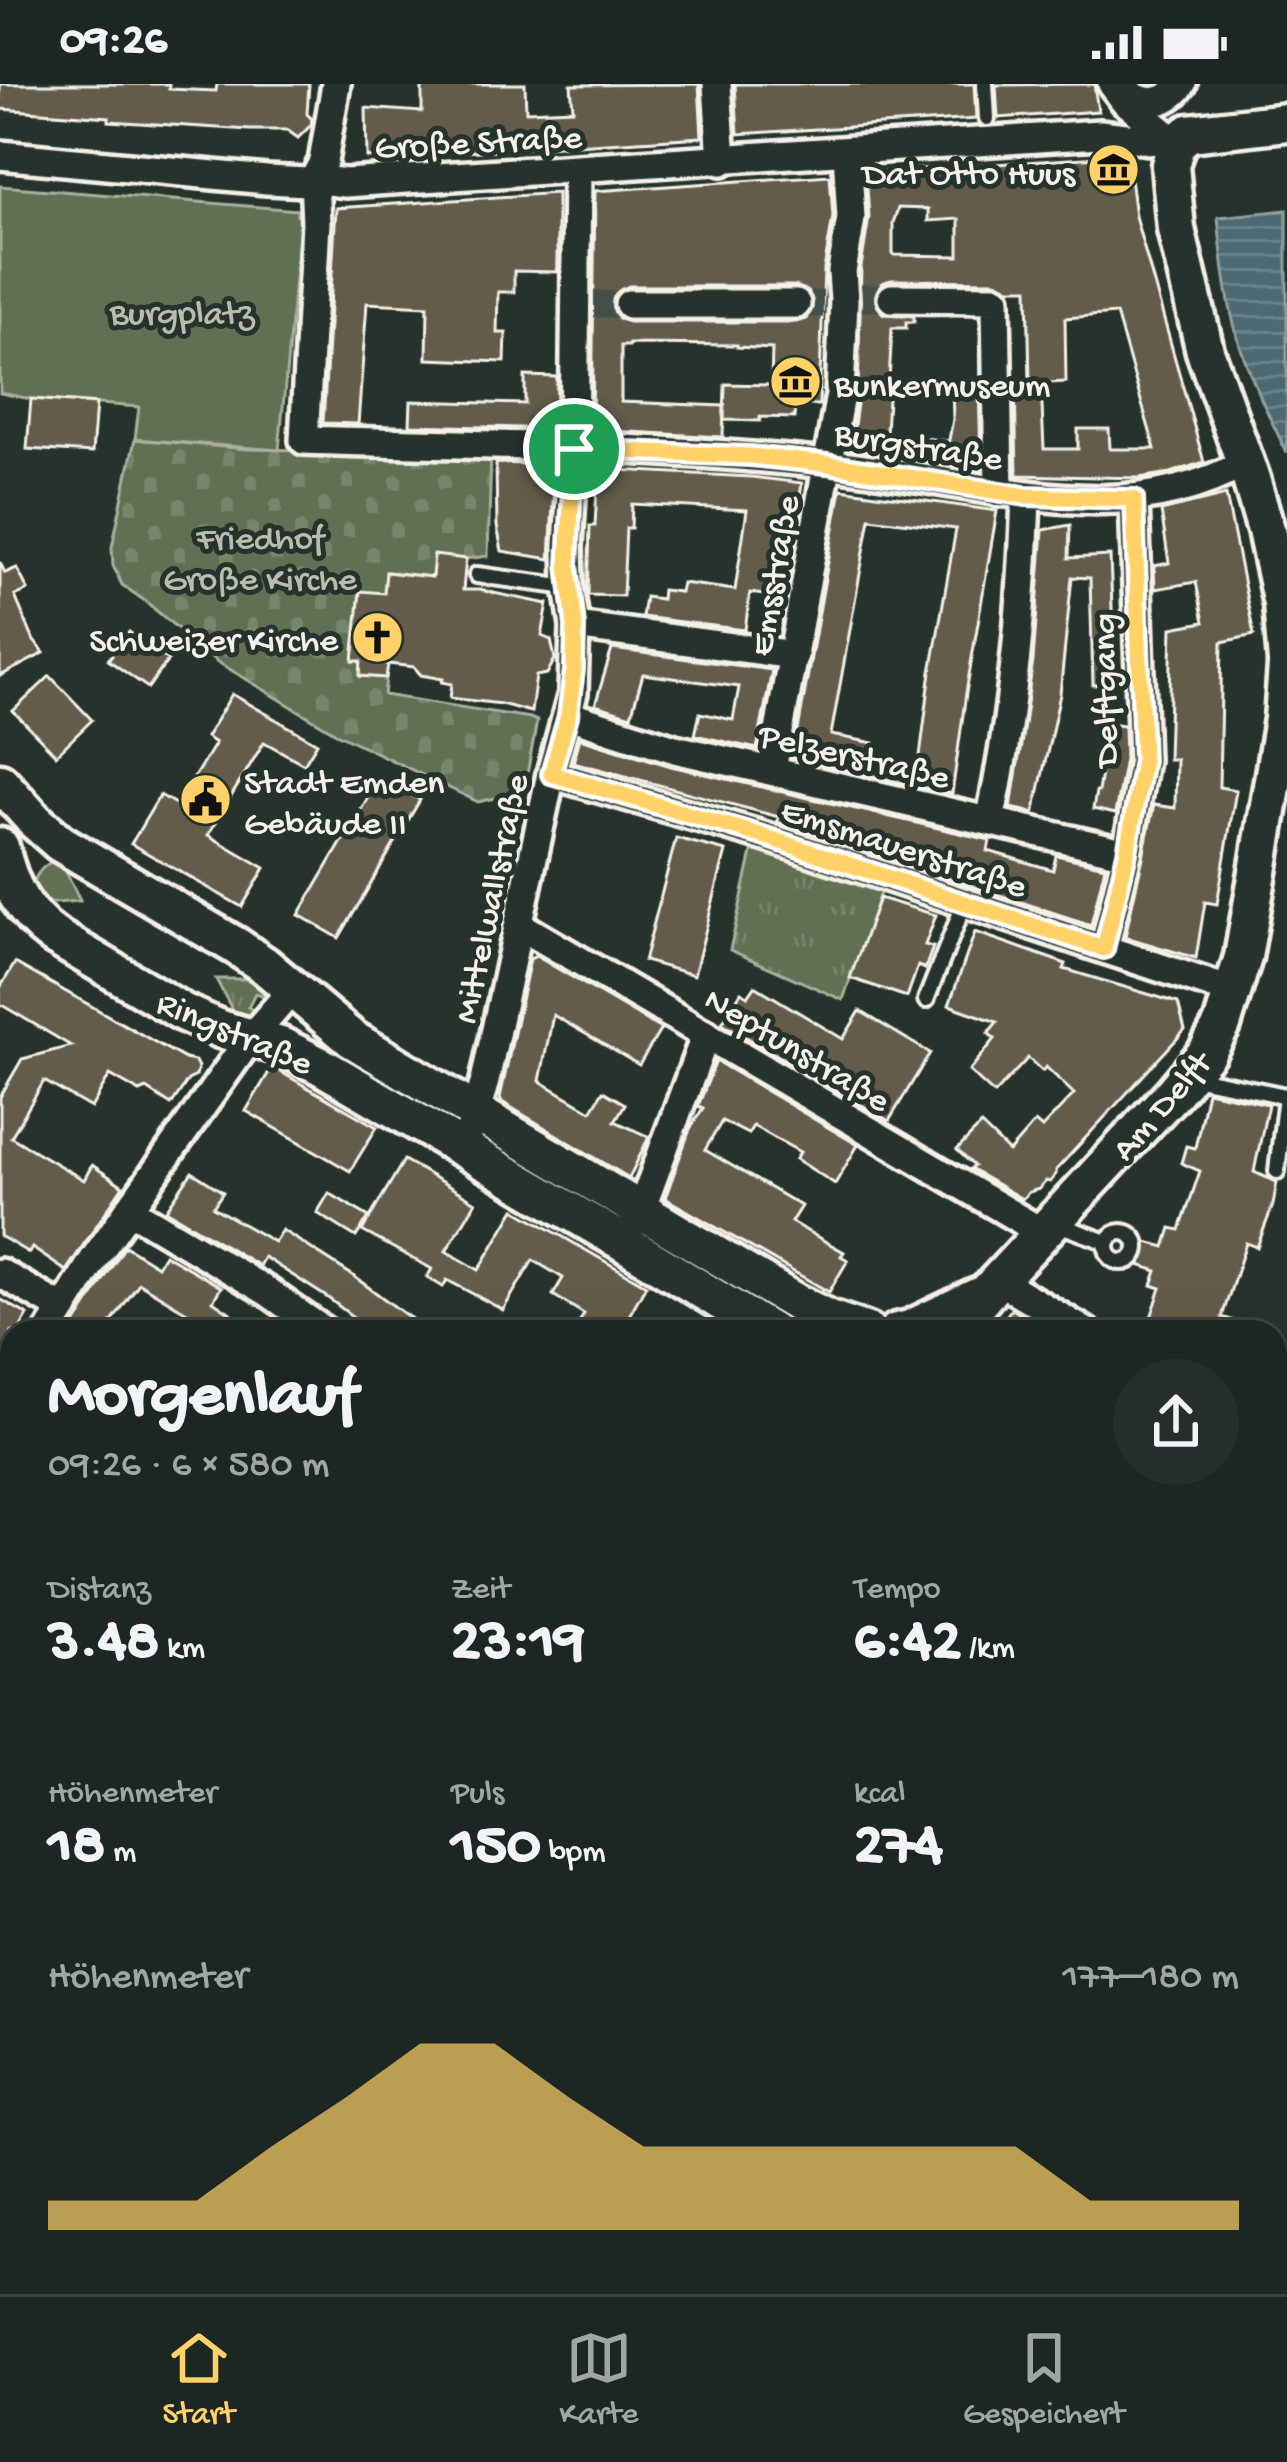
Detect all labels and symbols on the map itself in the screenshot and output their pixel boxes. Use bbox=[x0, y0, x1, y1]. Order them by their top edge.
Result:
street label: Große Straße bbox=[373, 119, 584, 172]
museum icon: Dat Otto Huus bbox=[1086, 142, 1142, 198]
place label: Dat Otto Huus bbox=[860, 155, 1077, 198]
park label: Burgplatz bbox=[109, 295, 255, 338]
museum icon: Bunkermuseum bbox=[767, 354, 823, 410]
place label: Bunkermuseum bbox=[833, 367, 1051, 410]
pin bbox=[523, 398, 625, 500]
street label: Burgstraße bbox=[830, 415, 1006, 484]
street label: Emsstraße bbox=[742, 492, 813, 660]
park label: Friedhof Große Kirche bbox=[163, 520, 357, 604]
church icon: Schweizer Kirche bbox=[349, 609, 405, 665]
street label: Delftgang bbox=[1086, 613, 1131, 769]
place label: Schweizer Kirche bbox=[89, 622, 338, 665]
street label: Pelzerstraße bbox=[753, 716, 954, 802]
place label: Stadt Emden Gebäude II bbox=[244, 764, 444, 848]
street label: Mittelwallstraße bbox=[447, 770, 542, 1028]
public building icon: Stadt Emden Gebäude II bbox=[177, 772, 233, 828]
street label: Emsmauerstraße bbox=[775, 791, 1032, 911]
street label: Neptunstraße bbox=[695, 980, 897, 1125]
street label: Ringstraße bbox=[149, 984, 318, 1088]
street label: Am Delft bbox=[1105, 1042, 1225, 1172]

